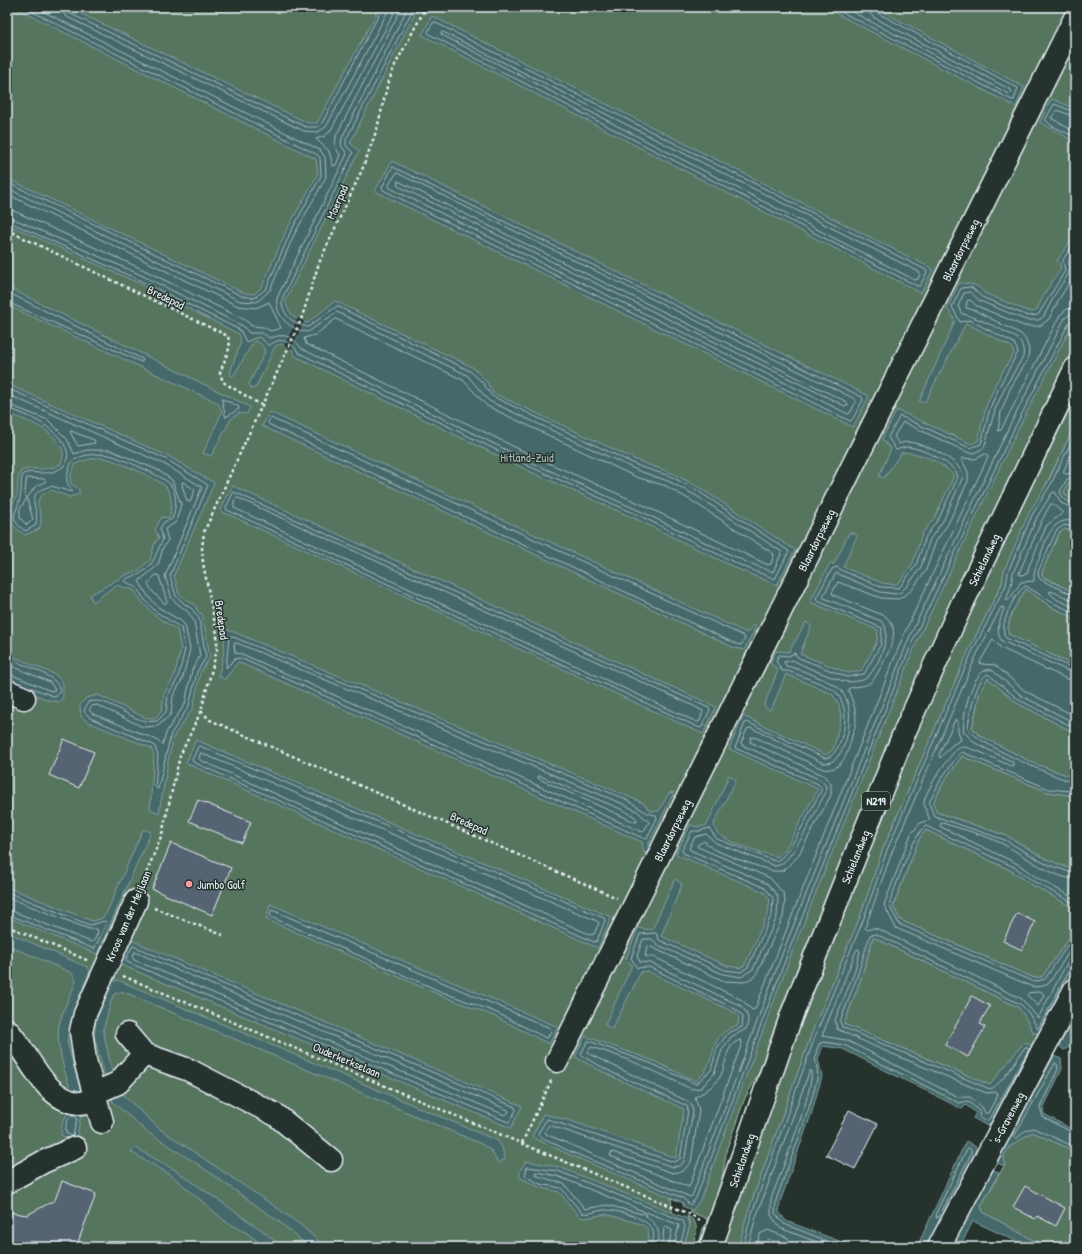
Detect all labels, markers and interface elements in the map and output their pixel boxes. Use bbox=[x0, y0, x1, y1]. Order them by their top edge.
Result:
street label: Moerpad bbox=[322, 182, 352, 222]
street label: Blaardorpseweg bbox=[937, 215, 983, 284]
street label: Bredepad bbox=[145, 281, 188, 313]
park label: Hitland-Zuid bbox=[500, 449, 554, 466]
street label: Blaardorpseweg bbox=[793, 506, 839, 574]
street label: Schielandweg bbox=[964, 530, 1003, 589]
street label: Bredepad bbox=[211, 599, 233, 641]
road number: N219 bbox=[862, 792, 890, 810]
street label: Blaardorpseweg bbox=[649, 796, 694, 864]
street label: Bredepad bbox=[448, 807, 491, 839]
street label: Schielandweg bbox=[836, 827, 873, 886]
street label: Kroos van der Meijlaan bbox=[101, 868, 155, 964]
place label: Jumbo Golf bbox=[197, 876, 246, 893]
marker: Jumbo Golf bbox=[184, 879, 194, 889]
street label: Ouderkerkselaan bbox=[310, 1038, 384, 1082]
street label: 's-Gravenweg bbox=[986, 1089, 1028, 1147]
street label: Schielandweg bbox=[724, 1131, 759, 1190]

